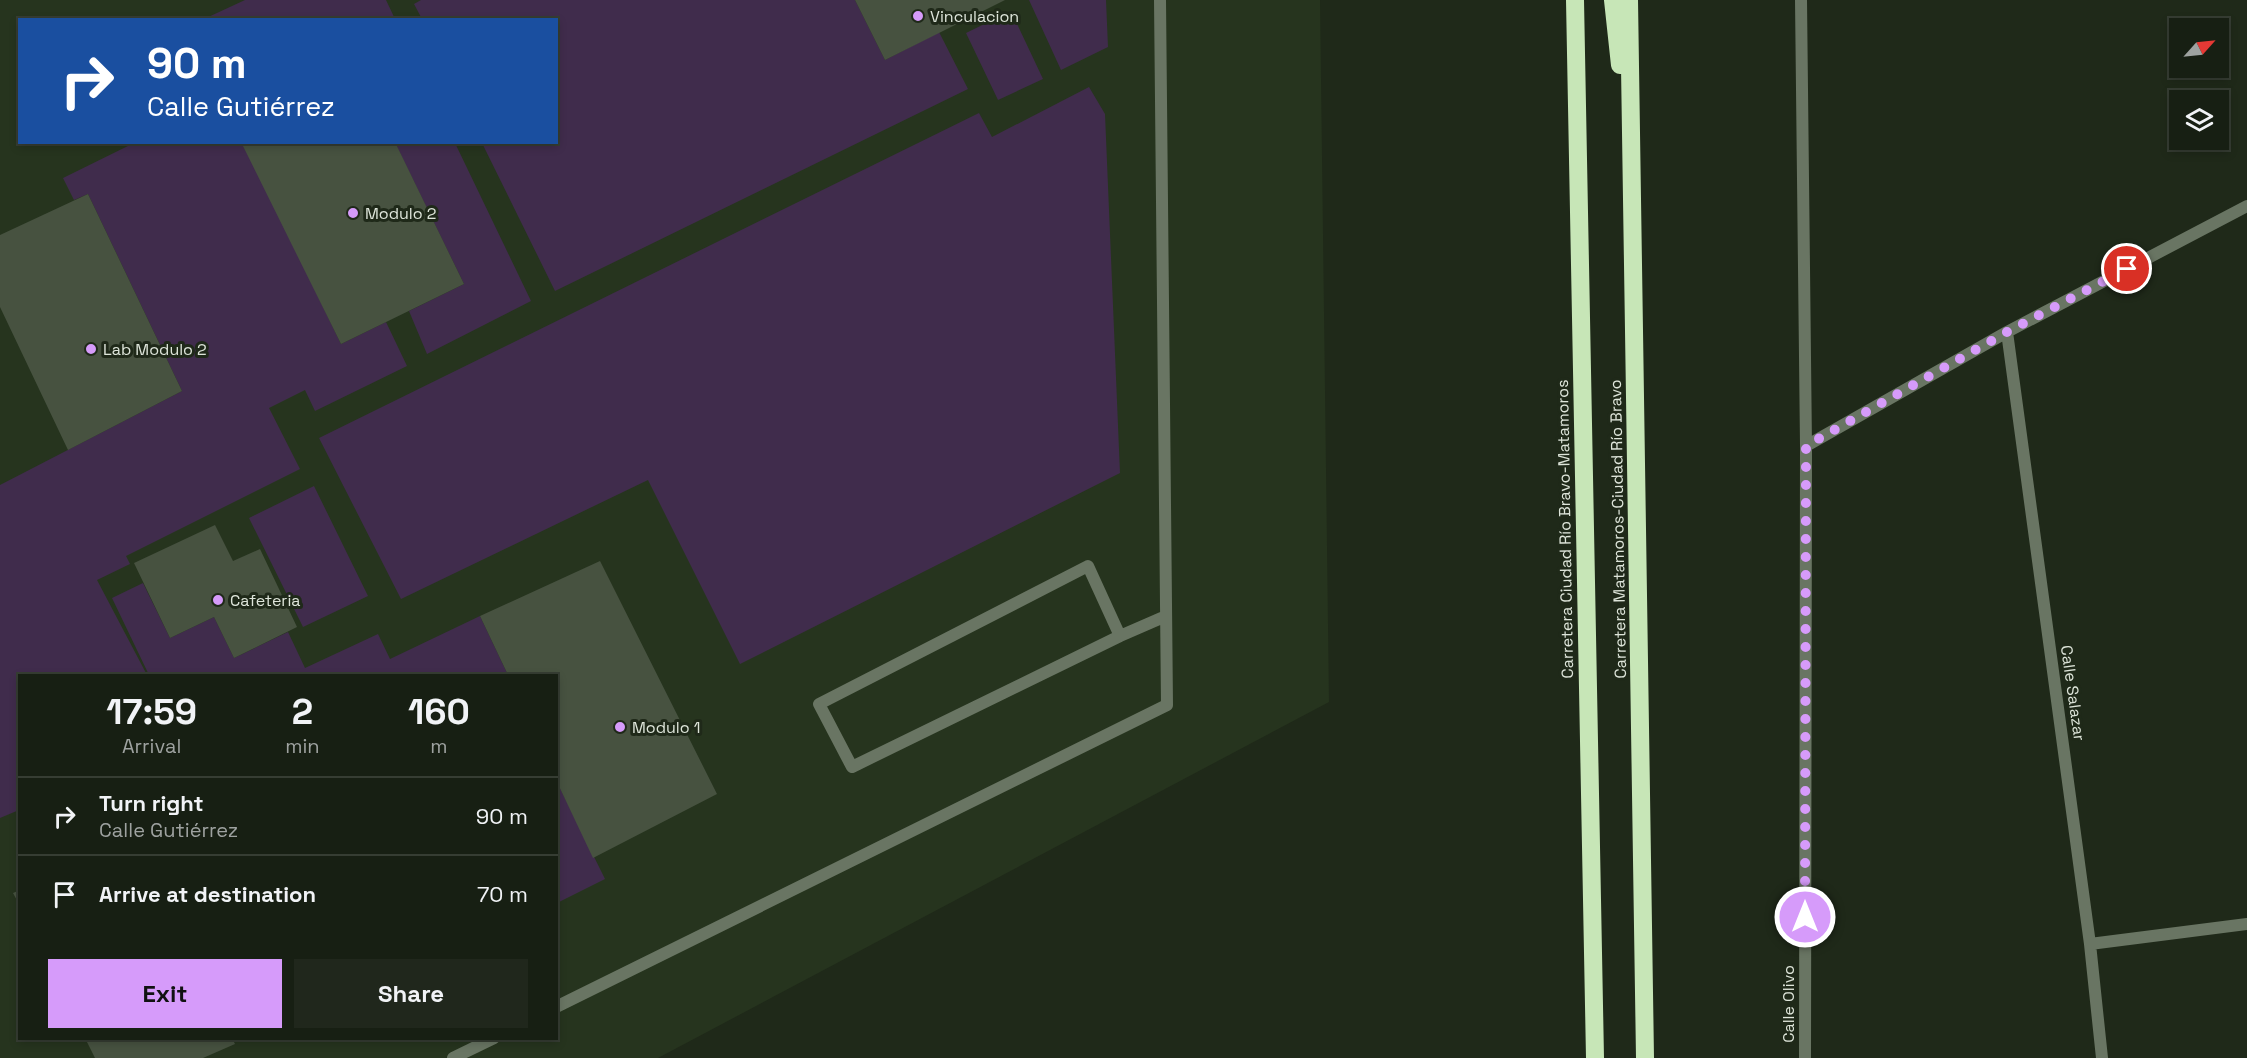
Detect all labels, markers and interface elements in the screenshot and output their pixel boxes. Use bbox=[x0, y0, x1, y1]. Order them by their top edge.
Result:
place label: Vinculacion bbox=[930, 6, 1019, 27]
marker: Vinculacion bbox=[911, 9, 925, 23]
north arrow bbox=[2169, 18, 2229, 78]
map controls bbox=[2169, 18, 2229, 150]
text: 90 m bbox=[147, 37, 247, 90]
icon: right bbox=[48, 42, 126, 120]
text: Calle Gutiérrez bbox=[147, 89, 335, 124]
button: layers bbox=[2169, 90, 2229, 150]
place label: Modulo 2 bbox=[365, 203, 436, 224]
marker: Modulo 2 bbox=[346, 206, 360, 220]
pin bbox=[2101, 243, 2152, 294]
icon: arrive bbox=[2110, 252, 2143, 285]
place label: Lab Modulo 2 bbox=[103, 339, 207, 360]
marker: Lab Modulo 2 bbox=[84, 342, 98, 356]
street label: Carretera Ciudad Río Bravo-Matamoros bbox=[1552, 379, 1578, 679]
street label: Carretera Matamoros-Ciudad Río Bravo bbox=[1605, 379, 1631, 679]
place label: Cafeteria bbox=[230, 590, 301, 611]
marker: Cafeteria bbox=[211, 593, 225, 607]
street label: Calle Salazar bbox=[2056, 644, 2090, 742]
text: 17:59 bbox=[106, 689, 197, 735]
text: 2 bbox=[292, 689, 313, 735]
text: 160 bbox=[408, 689, 470, 735]
place label: Modulo 1 bbox=[632, 717, 700, 738]
marker: Modulo 1 bbox=[613, 720, 627, 734]
text: Arrival bbox=[122, 733, 181, 759]
text: min bbox=[285, 733, 320, 759]
text: m bbox=[430, 733, 447, 759]
text: Turn right bbox=[99, 789, 204, 817]
icon: right bbox=[48, 800, 81, 833]
text: 90 m bbox=[476, 802, 528, 830]
text: Calle Gutiérrez bbox=[99, 817, 238, 843]
icon: arrive bbox=[48, 878, 81, 911]
text: Arrive at destination bbox=[99, 880, 316, 908]
text: 70 m bbox=[477, 880, 528, 908]
position arrow bbox=[1773, 885, 1837, 949]
button: Exit bbox=[48, 959, 282, 1028]
button: Share bbox=[294, 959, 528, 1028]
street label: Calle Olivo bbox=[1778, 965, 1799, 1043]

